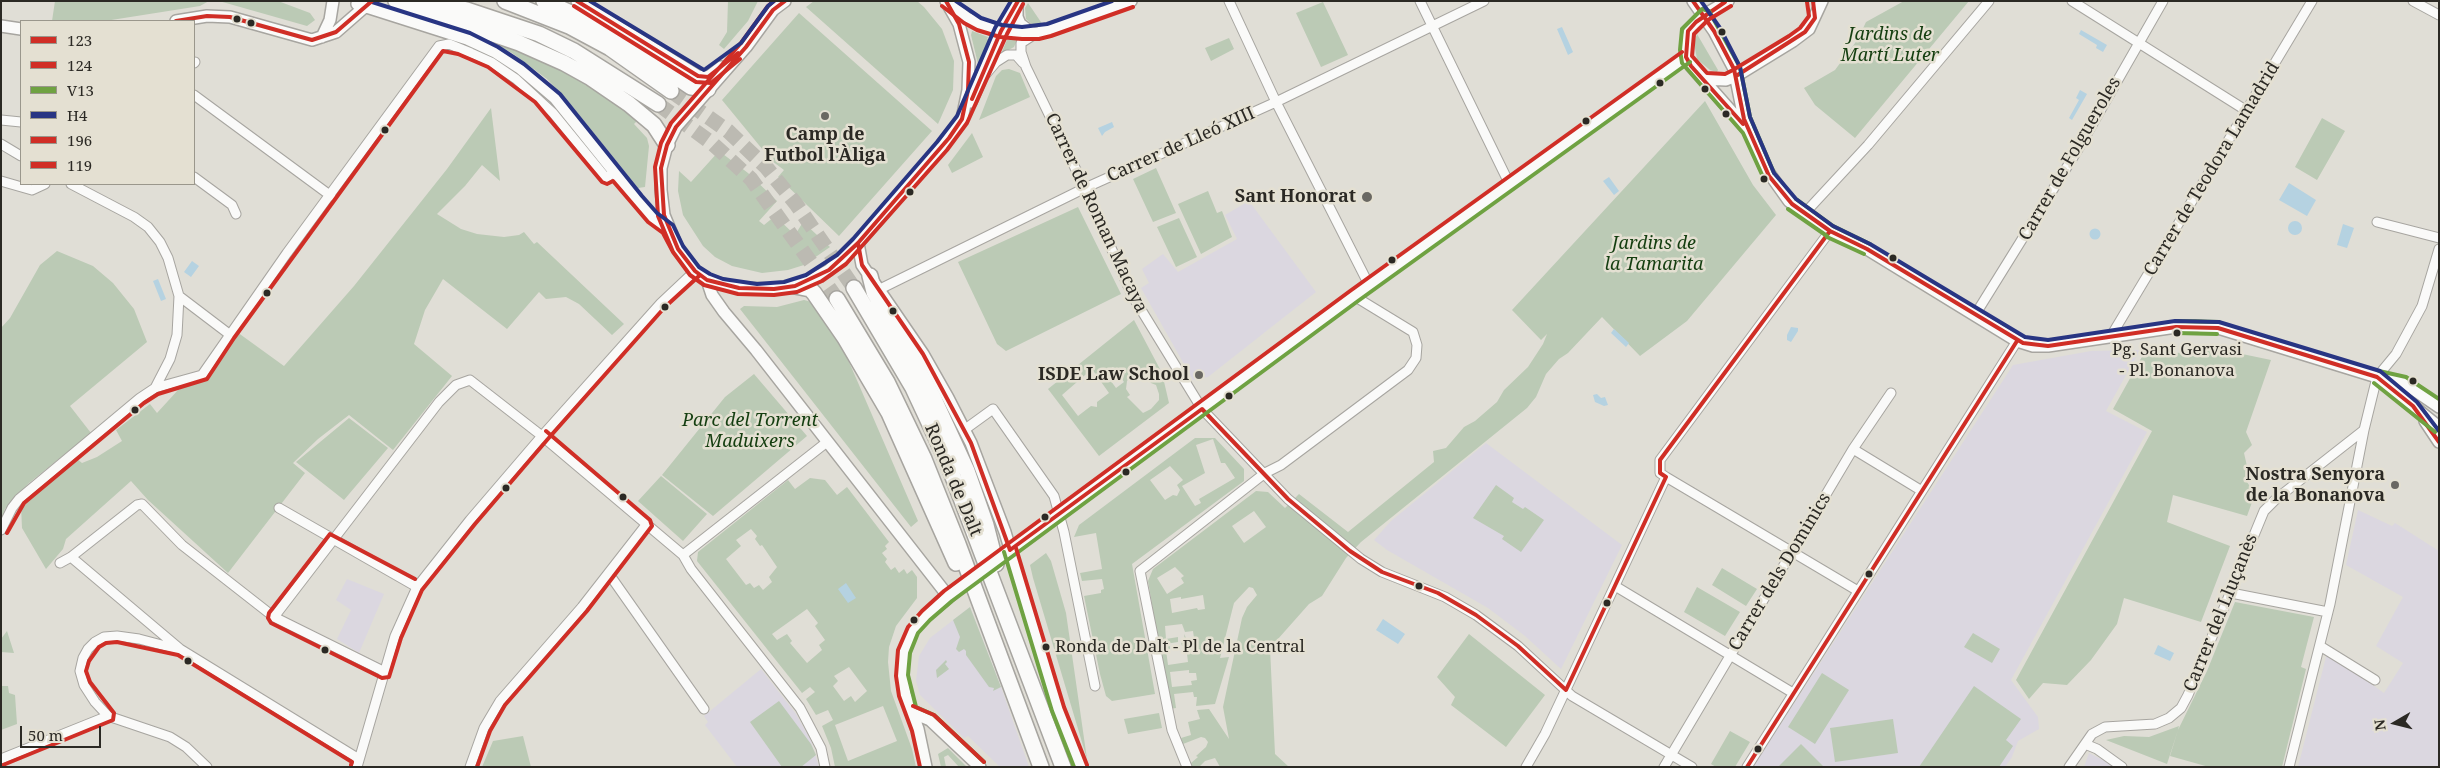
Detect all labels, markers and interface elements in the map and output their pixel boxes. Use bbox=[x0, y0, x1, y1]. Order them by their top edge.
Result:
unlabelled marker bbox=[232, 14, 242, 24]
unlabelled marker bbox=[246, 18, 256, 28]
legend bbox=[20, 20, 195, 185]
park label: Jardins de Martí Luter bbox=[1841, 24, 1939, 66]
unlabelled marker bbox=[1717, 27, 1727, 37]
text: 123 bbox=[67, 30, 92, 50]
text: 124 bbox=[67, 55, 92, 75]
street label: Carrer de Teodora Lamadrid bbox=[2139, 58, 2285, 280]
street label: Carrer de Folgueroles bbox=[2014, 73, 2126, 245]
unlabelled marker bbox=[1655, 78, 1665, 88]
text: V13 bbox=[67, 80, 94, 100]
unlabelled marker bbox=[1700, 84, 1710, 94]
street label: Carrer de Lleó XIII bbox=[1104, 103, 1258, 187]
text: H4 bbox=[67, 105, 87, 125]
unlabelled marker bbox=[1721, 109, 1731, 119]
marker: Camp de Futbol l'Àliga bbox=[819, 110, 831, 122]
street label: Carrer de Roman Macaya bbox=[1040, 110, 1152, 316]
unlabelled marker bbox=[1581, 116, 1591, 126]
place label: Camp de Futbol l'Àliga bbox=[764, 124, 886, 166]
unlabelled marker bbox=[380, 125, 390, 135]
text: 196 bbox=[67, 130, 92, 150]
text: 119 bbox=[67, 155, 92, 175]
unlabelled marker bbox=[1759, 174, 1769, 184]
place label: Sant Honorat bbox=[1235, 186, 1356, 208]
unlabelled marker bbox=[905, 187, 915, 197]
marker: Sant Honorat bbox=[1360, 190, 1374, 204]
park label: Jardins de la Tamarita bbox=[1605, 233, 1703, 276]
unlabelled marker bbox=[1888, 253, 1898, 263]
unlabelled marker bbox=[1387, 255, 1397, 265]
unlabelled marker bbox=[262, 288, 272, 298]
unlabelled marker bbox=[660, 302, 670, 312]
unlabelled marker bbox=[888, 306, 898, 316]
marker: Pg. Sant Gervasi - Pl. Bonanova bbox=[2172, 328, 2182, 338]
place label: Pg. Sant Gervasi - Pl. Bonanova bbox=[2112, 340, 2242, 380]
place label: ISDE Law School bbox=[1038, 364, 1189, 386]
marker: ISDE Law School bbox=[1193, 369, 1205, 381]
unlabelled marker bbox=[2408, 376, 2418, 386]
unlabelled marker bbox=[1224, 391, 1234, 401]
unlabelled marker bbox=[130, 405, 140, 415]
park label: Parc del Torrent Maduixers bbox=[682, 410, 818, 452]
street label: Ronda de Dalt bbox=[920, 420, 986, 540]
place label: Nostra Senyora de la Bonanova bbox=[2246, 464, 2385, 506]
unlabelled marker bbox=[1121, 467, 1131, 477]
marker: Nostra Senyora de la Bonanova bbox=[2389, 479, 2401, 491]
unlabelled marker bbox=[501, 483, 511, 493]
street label: Carrer dels Dominics bbox=[1724, 489, 1836, 655]
unlabelled marker bbox=[618, 492, 628, 502]
unlabelled marker bbox=[1040, 512, 1050, 522]
street label: Carrer del Lluçanès bbox=[2179, 531, 2263, 695]
unlabelled marker bbox=[1864, 569, 1874, 579]
unlabelled marker bbox=[1414, 581, 1424, 591]
unlabelled marker bbox=[1602, 598, 1612, 608]
unlabelled marker bbox=[909, 615, 919, 625]
place label: Ronda de Dalt - Pl de la Central bbox=[1055, 637, 1305, 657]
marker: Ronda de Dalt - Pl de la Central bbox=[1041, 642, 1051, 652]
unlabelled marker bbox=[320, 645, 330, 655]
unlabelled marker bbox=[183, 656, 193, 666]
north arrow bbox=[2370, 698, 2420, 748]
scale bar bbox=[22, 716, 104, 748]
text: N bbox=[2369, 718, 2390, 732]
text: 50 m bbox=[28, 725, 63, 745]
unlabelled marker bbox=[1753, 744, 1763, 754]

